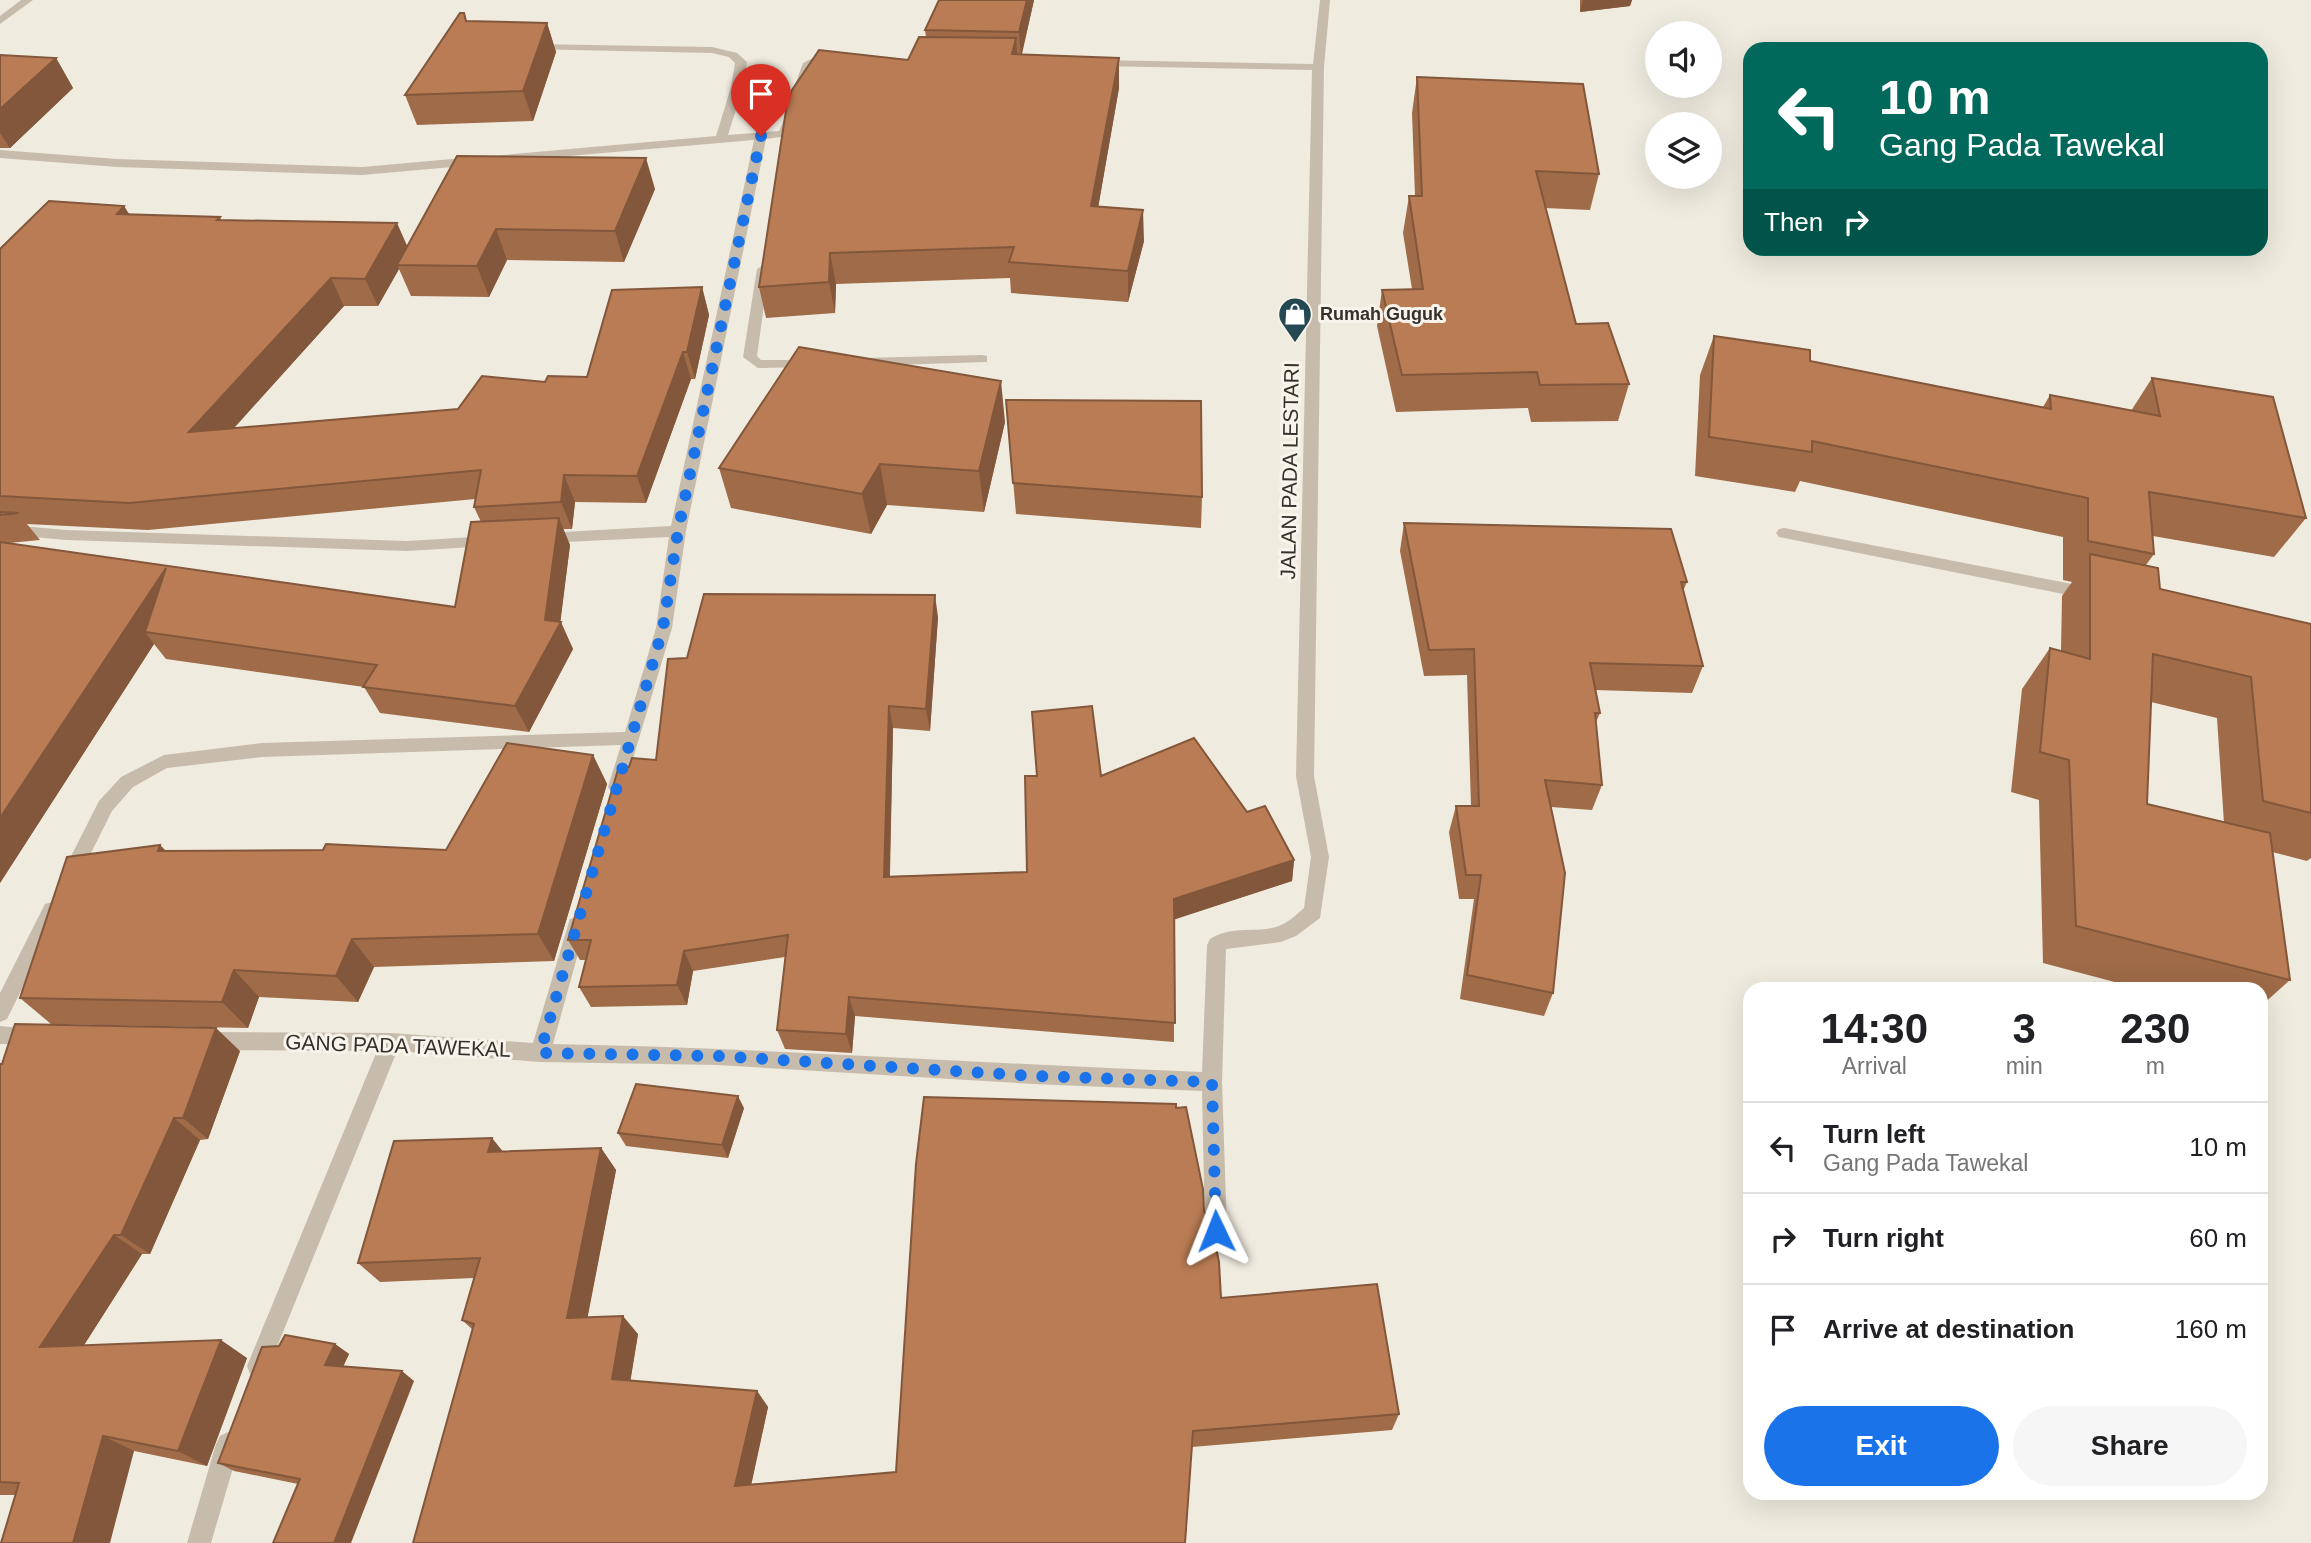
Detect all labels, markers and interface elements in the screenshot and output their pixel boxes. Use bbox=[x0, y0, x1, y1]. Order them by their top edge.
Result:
map controls bbox=[1645, 21, 1722, 189]
button: sound bbox=[1645, 21, 1722, 98]
pin bbox=[731, 64, 791, 136]
icon: left bbox=[1764, 70, 1855, 161]
text: 10 m bbox=[1879, 70, 1991, 124]
icon: arrive bbox=[742, 75, 780, 113]
button: layers bbox=[1645, 112, 1722, 189]
text: Gang Pada Tawekal bbox=[1879, 127, 2165, 163]
icon: right bbox=[1837, 203, 1875, 241]
text: Then bbox=[1764, 207, 1823, 237]
shop icon: Rumah Guguk bbox=[1276, 295, 1314, 344]
place label: Rumah Guguk bbox=[1320, 304, 1444, 324]
street label: JALAN PADA LESTARI bbox=[1276, 362, 1303, 580]
text: 14:30 bbox=[1821, 1005, 1928, 1052]
text: 3 bbox=[2012, 1005, 2036, 1052]
text: 230 bbox=[2120, 1005, 2190, 1052]
street label: GANG PADA TAWEKAL bbox=[285, 1030, 511, 1061]
text: Arrival bbox=[1842, 1053, 1907, 1079]
text: min bbox=[2006, 1053, 2043, 1079]
text: m bbox=[2146, 1053, 2165, 1079]
text: Turn left bbox=[1823, 1119, 1925, 1149]
icon: left bbox=[1764, 1129, 1802, 1167]
text: 10 m bbox=[2189, 1132, 2247, 1162]
text: Gang Pada Tawekal bbox=[1823, 1150, 2028, 1176]
position arrow bbox=[1179, 1194, 1253, 1268]
icon: right bbox=[1764, 1220, 1802, 1258]
text: Turn right bbox=[1823, 1223, 1944, 1253]
text: 60 m bbox=[2189, 1223, 2247, 1253]
icon: arrive bbox=[1764, 1311, 1802, 1349]
text: Arrive at destination bbox=[1823, 1314, 2074, 1344]
text: 160 m bbox=[2175, 1314, 2247, 1344]
button: Exit bbox=[1764, 1406, 1999, 1486]
button: Share bbox=[2013, 1406, 2247, 1486]

